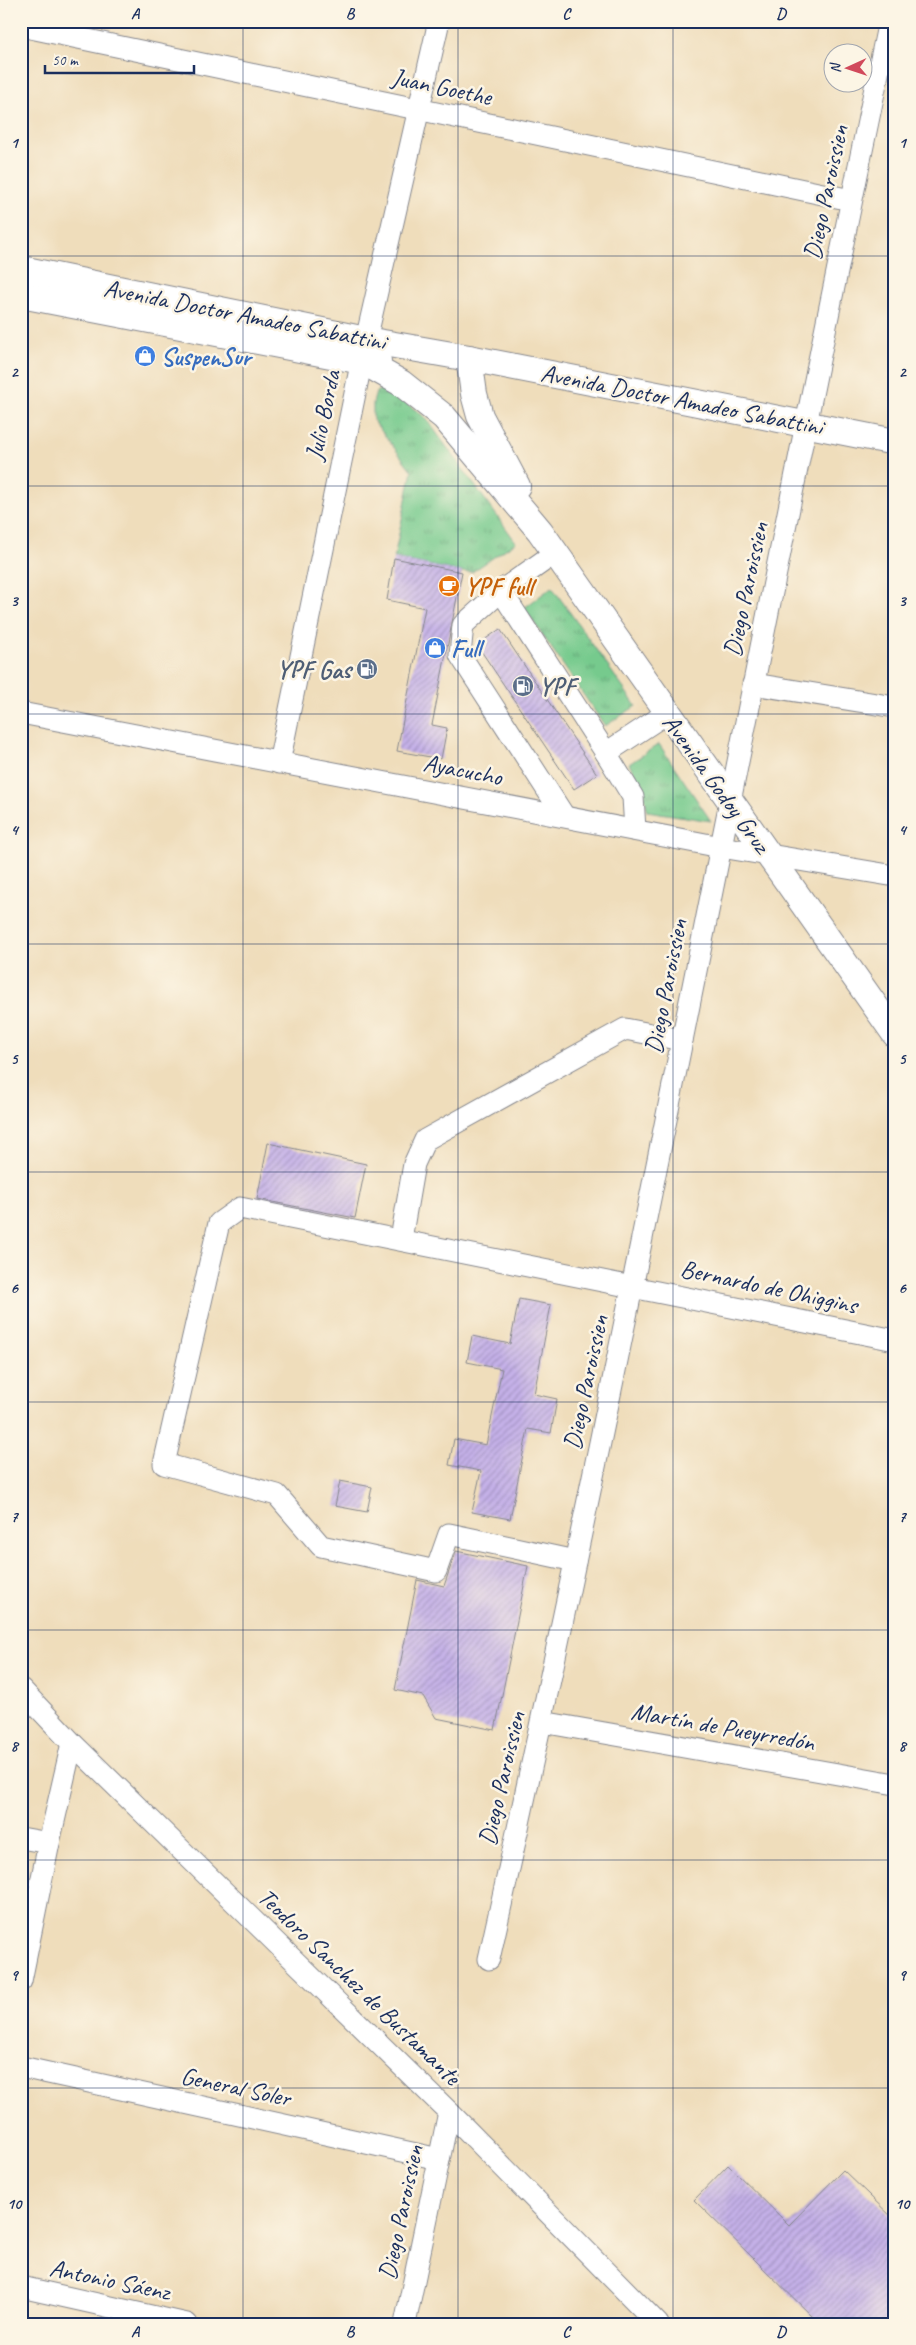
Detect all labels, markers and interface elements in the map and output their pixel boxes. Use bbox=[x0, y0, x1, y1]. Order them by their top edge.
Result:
text: A bbox=[131, 4, 141, 24]
text: B bbox=[346, 4, 356, 24]
text: C bbox=[562, 4, 572, 24]
text: D bbox=[776, 4, 787, 24]
scale bar bbox=[45, 42, 194, 74]
north arrow bbox=[824, 42, 874, 92]
text: 50 m bbox=[52, 51, 79, 70]
street label: Juan Goethe bbox=[388, 61, 496, 114]
text: N bbox=[827, 62, 844, 73]
street label: Diego Paroissien bbox=[796, 121, 856, 262]
text: 1 bbox=[10, 133, 19, 153]
text: 1 bbox=[898, 133, 907, 153]
street label: Avenida Doctor Amadeo Sabattini bbox=[101, 272, 392, 359]
place label: SuspenSur bbox=[161, 341, 254, 373]
shop icon: SuspenSur bbox=[133, 344, 157, 368]
street label: Avenida Doctor Amadeo Sabattini bbox=[538, 357, 829, 444]
text: 2 bbox=[10, 362, 19, 382]
text: 2 bbox=[898, 362, 907, 382]
street label: Julio Borda bbox=[298, 365, 348, 464]
street label: Diego Paroissien bbox=[716, 518, 776, 659]
place label: YPF full bbox=[465, 571, 537, 603]
cafe icon: YPF full bbox=[437, 574, 461, 598]
text: 3 bbox=[10, 591, 19, 611]
text: 3 bbox=[898, 591, 907, 611]
place label: Full bbox=[451, 633, 485, 665]
shop icon: Full bbox=[423, 636, 447, 660]
place label: YPF Gas bbox=[277, 654, 353, 686]
fuel station icon: YPF Gas bbox=[355, 657, 379, 681]
place label: YPF bbox=[539, 671, 579, 703]
fuel station icon: YPF bbox=[511, 674, 535, 698]
street label: Avenida Godoy Gruz bbox=[655, 708, 779, 862]
street label: Ayacucho bbox=[421, 747, 506, 793]
text: 4 bbox=[10, 820, 19, 840]
text: 4 bbox=[898, 820, 907, 840]
street label: Diego Paroissien bbox=[637, 915, 695, 1056]
text: 5 bbox=[11, 1049, 20, 1069]
text: 5 bbox=[899, 1049, 908, 1069]
street label: Bernardo de Ohiggins bbox=[678, 1253, 862, 1322]
text: 6 bbox=[10, 1278, 19, 1298]
text: 6 bbox=[898, 1278, 907, 1298]
street label: Diego Paroissien bbox=[556, 1311, 616, 1452]
text: 7 bbox=[10, 1507, 19, 1527]
text: 7 bbox=[898, 1507, 907, 1527]
street label: Martín de Pueyrredón bbox=[629, 1695, 818, 1759]
street label: Diego Paroissien bbox=[471, 1707, 533, 1848]
text: 8 bbox=[10, 1736, 19, 1756]
text: 8 bbox=[898, 1736, 907, 1756]
street label: Teodoro Sanchez de Bustamante bbox=[251, 1881, 469, 2093]
text: 9 bbox=[10, 1965, 19, 1985]
text: 9 bbox=[898, 1965, 907, 1985]
street label: General Soler bbox=[178, 2060, 295, 2115]
street label: Diego Paroissien bbox=[371, 2141, 431, 2282]
text: 10 bbox=[7, 2194, 23, 2214]
text: 10 bbox=[895, 2194, 911, 2214]
street label: Antonio Sáenz bbox=[47, 2252, 175, 2309]
text: A bbox=[131, 2322, 141, 2342]
text: B bbox=[346, 2322, 356, 2342]
text: C bbox=[562, 2322, 572, 2342]
text: D bbox=[776, 2322, 787, 2342]

